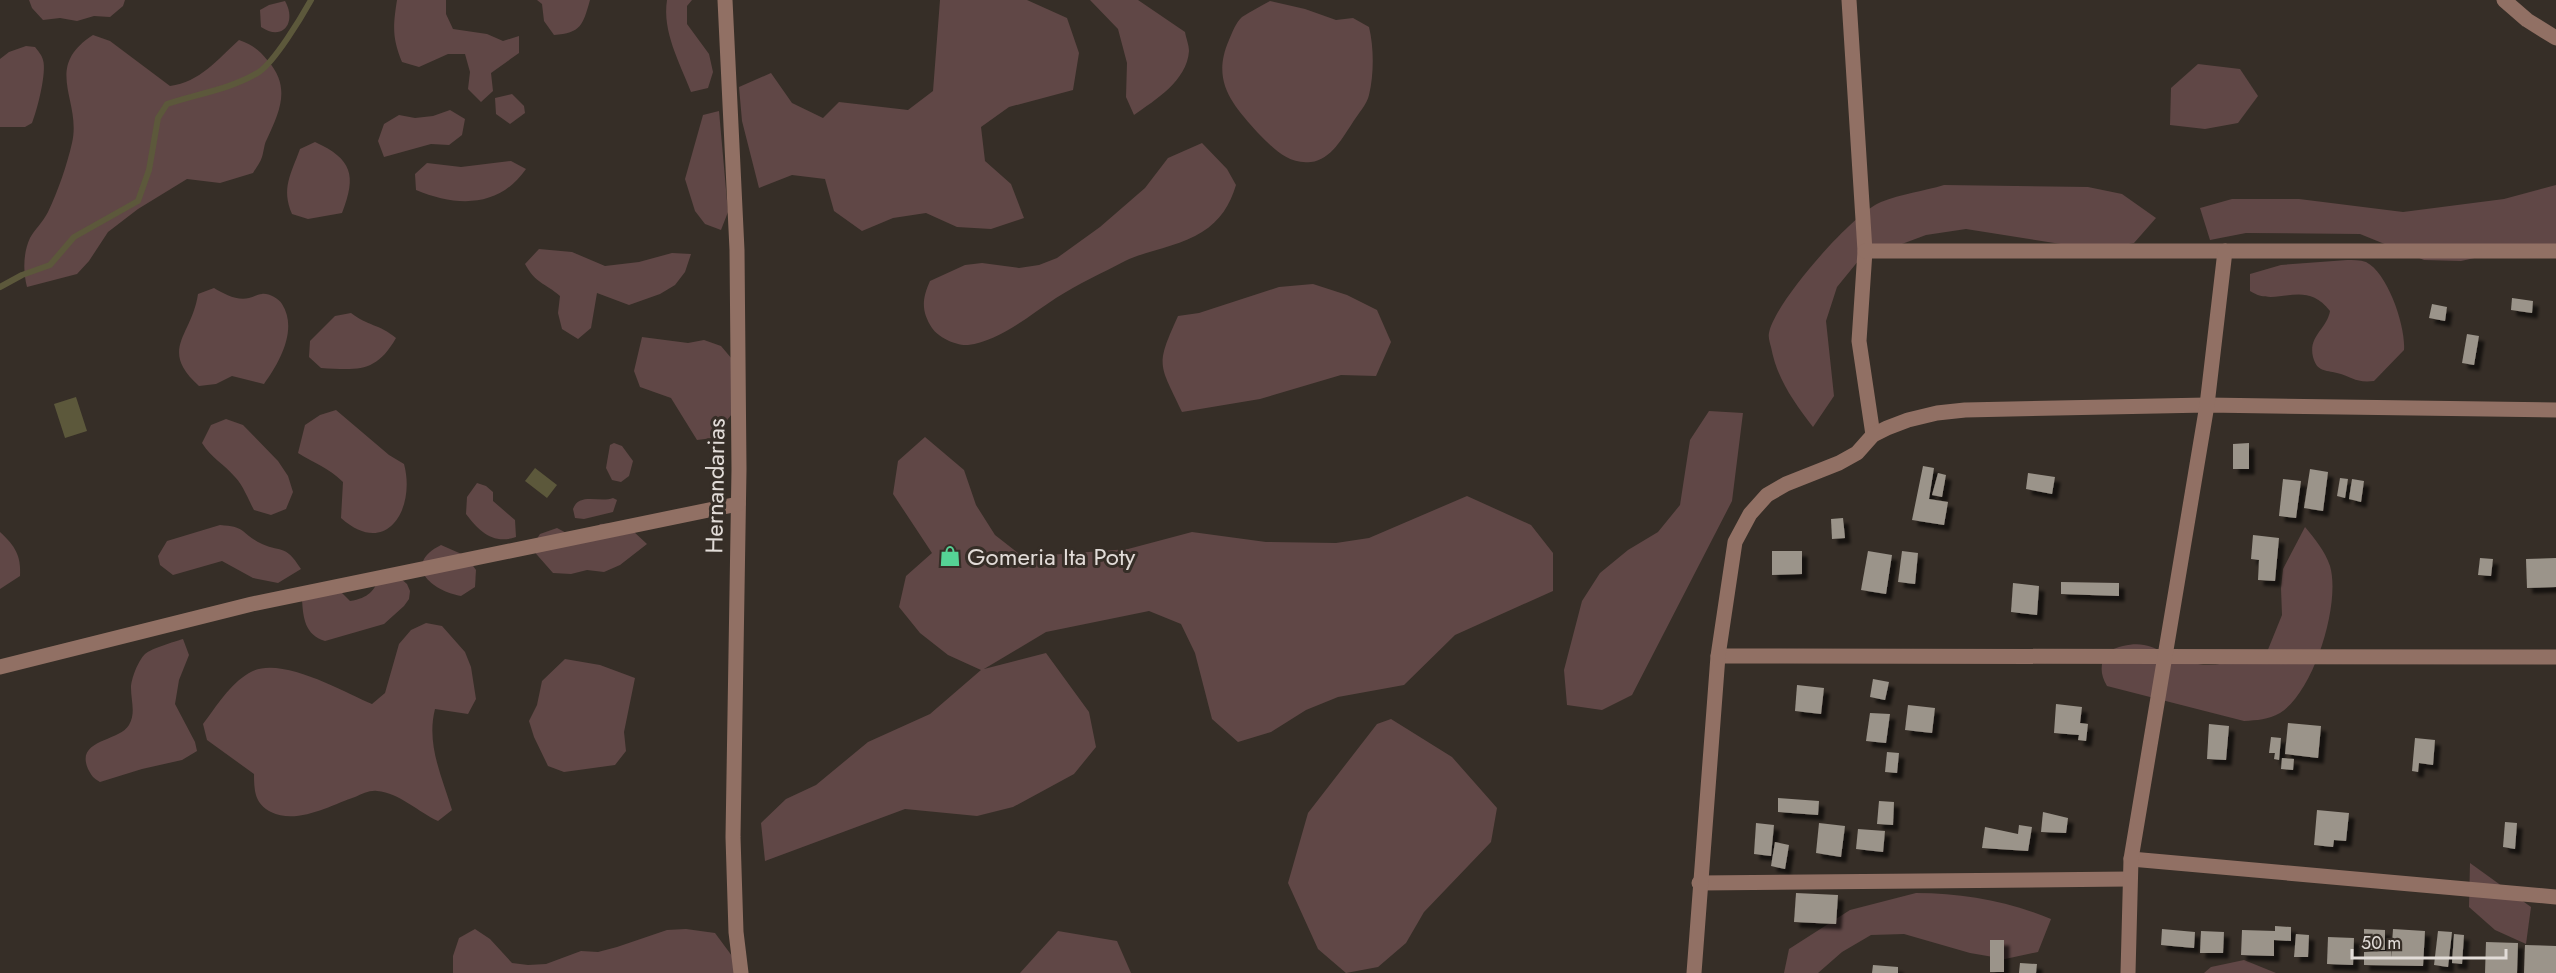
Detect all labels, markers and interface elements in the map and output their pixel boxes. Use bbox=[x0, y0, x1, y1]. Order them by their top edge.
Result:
street label: Hernandarias bbox=[696, 418, 734, 554]
place label: Gomeria Ita Poty bbox=[967, 539, 1136, 574]
shop icon: Gomeria Ita Poty bbox=[938, 544, 962, 568]
scale bar bbox=[2352, 922, 2506, 960]
text: 50 m bbox=[2361, 930, 2401, 956]

